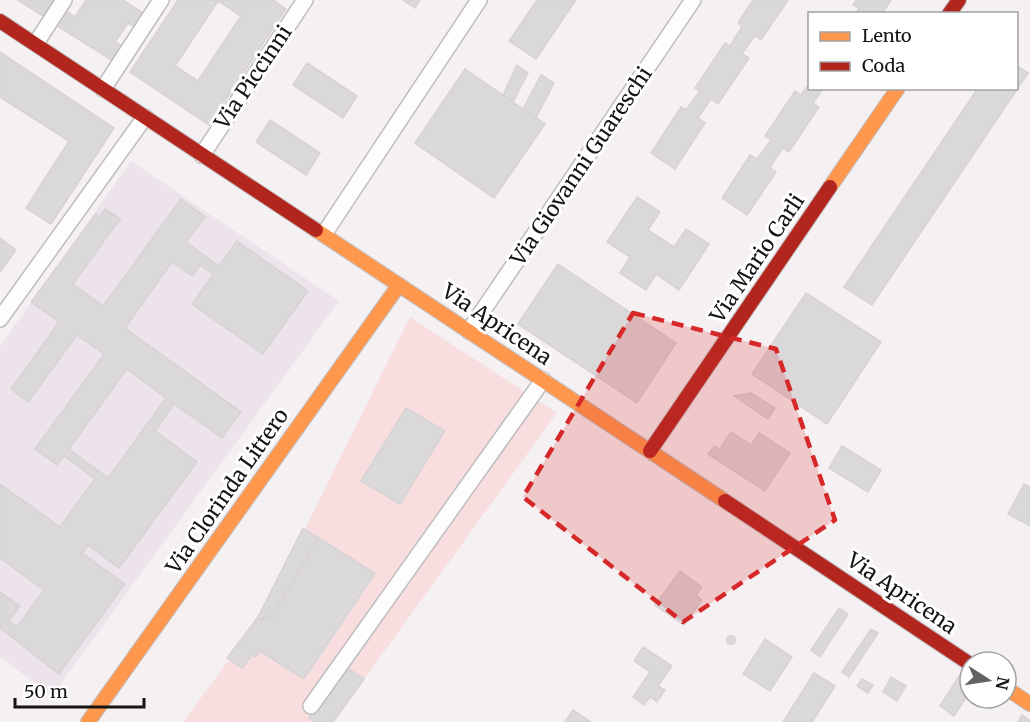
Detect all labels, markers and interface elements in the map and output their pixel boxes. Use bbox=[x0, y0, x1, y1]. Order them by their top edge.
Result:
legend bbox=[808, 12, 1018, 90]
street label: Via Piccinni bbox=[208, 20, 298, 135]
text: Lento bbox=[862, 24, 912, 47]
text: Coda bbox=[862, 54, 906, 77]
street label: Via Giovanni Guareschi bbox=[504, 61, 658, 272]
street label: Via Mario Carli bbox=[703, 188, 810, 328]
street label: Via Apricena bbox=[436, 277, 557, 371]
street label: Via Clorinda Littero bbox=[159, 403, 294, 580]
street label: Via Apricena bbox=[841, 546, 962, 640]
north arrow bbox=[958, 650, 1018, 710]
scale bar bbox=[15, 671, 144, 709]
text: N bbox=[992, 675, 1014, 692]
text: 50 m bbox=[24, 680, 68, 703]

